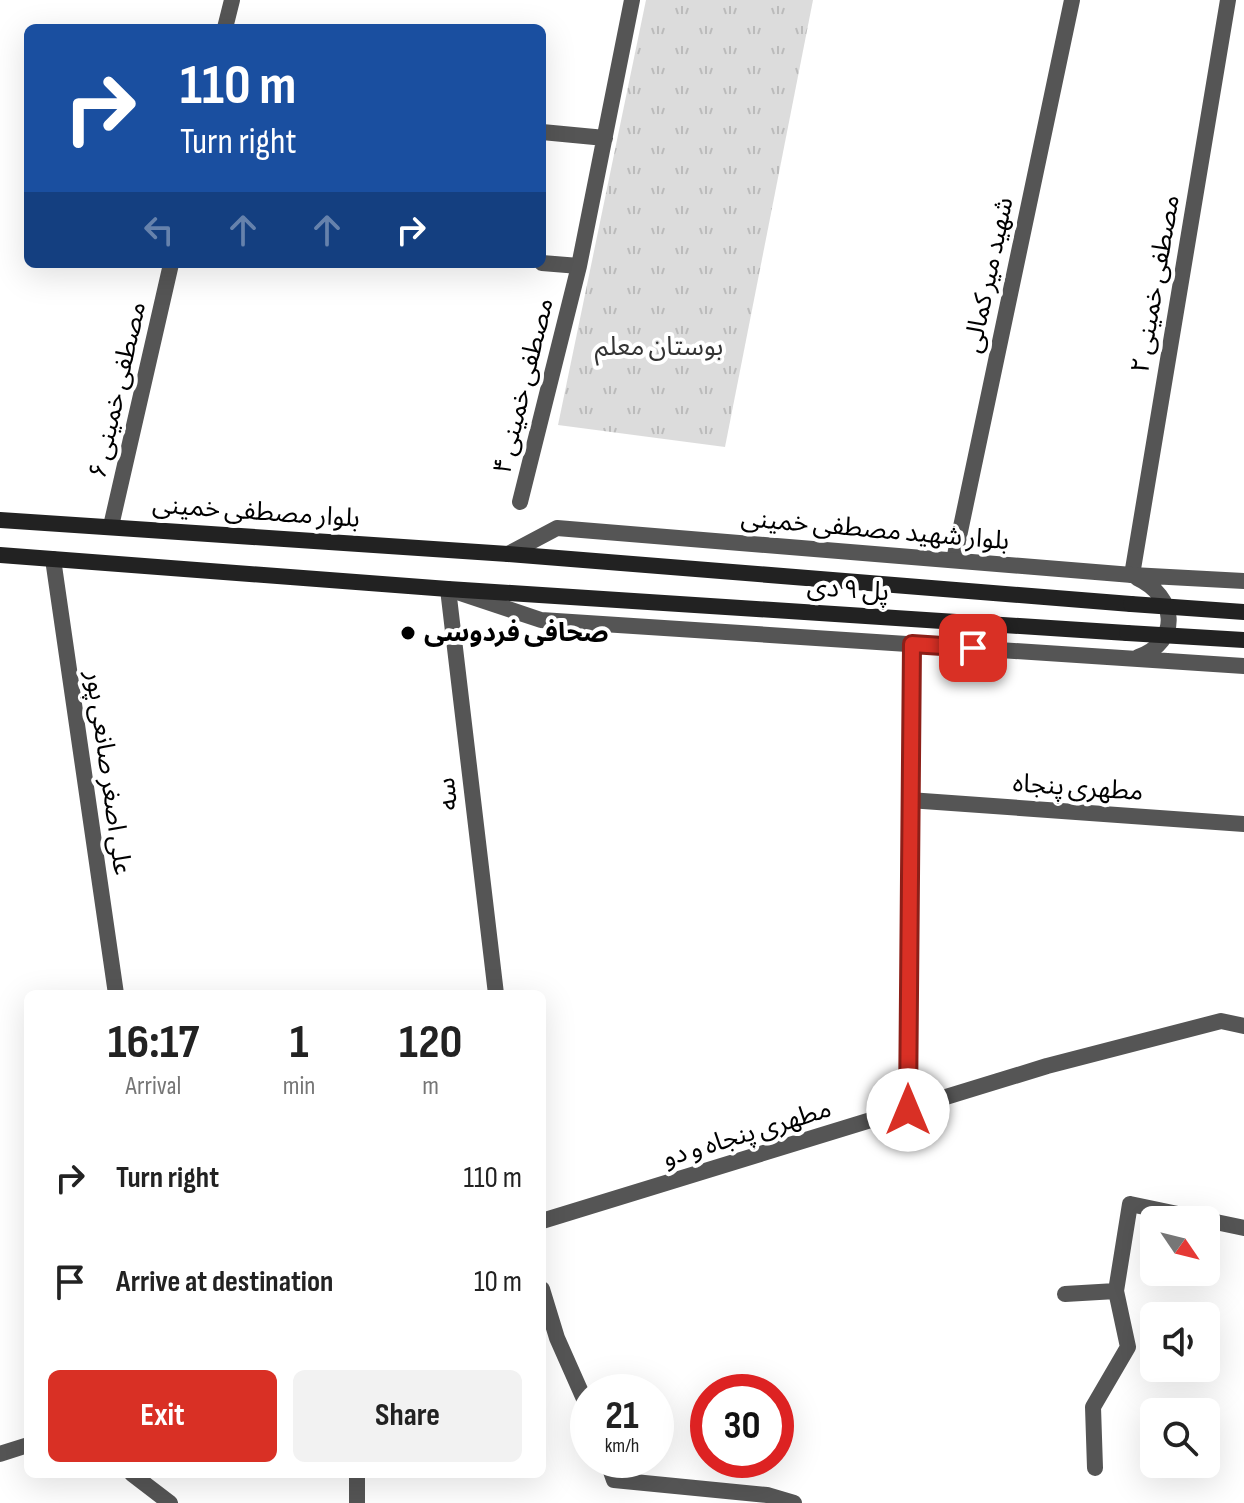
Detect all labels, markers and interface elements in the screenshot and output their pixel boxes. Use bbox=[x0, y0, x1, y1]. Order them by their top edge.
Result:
text: 110 m bbox=[180, 53, 296, 120]
icon: right bbox=[48, 56, 152, 160]
text: Turn right bbox=[180, 121, 297, 164]
street label: مصطفی خمینی ۲ bbox=[1125, 193, 1187, 375]
street label: شهید میر کمالی bbox=[957, 194, 1021, 356]
icon: left bbox=[137, 208, 181, 252]
icon: ahead bbox=[221, 208, 265, 252]
icon: ahead bbox=[305, 208, 349, 252]
icon: right bbox=[389, 208, 433, 252]
street label: مصطفی خمینی ۴ bbox=[487, 295, 561, 477]
street label: مصطفی خمینی ۶ bbox=[83, 299, 153, 481]
park label: بوستان معلم bbox=[595, 332, 723, 366]
street label: بلوار مصطفی خمینی bbox=[151, 489, 361, 535]
street label: بلوار شهید مصطفی خمینی bbox=[740, 503, 1010, 557]
street label: پل ۹ دی bbox=[806, 572, 890, 609]
pin bbox=[939, 614, 1007, 682]
place label: صحافی فردوسی bbox=[424, 618, 609, 649]
marker: صحافی فردوسی bbox=[399, 624, 417, 642]
icon: arrive bbox=[951, 626, 995, 670]
street label: علی اصغر صانعی پور bbox=[78, 668, 138, 877]
street label: مطهری پنجاه bbox=[1012, 768, 1144, 808]
street label: سه bbox=[431, 776, 465, 812]
text: 16:17 bbox=[108, 1014, 199, 1071]
text: 1 bbox=[290, 1014, 309, 1071]
text: 120 bbox=[399, 1014, 462, 1071]
position arrow bbox=[866, 1068, 950, 1152]
text: Arrival bbox=[125, 1071, 181, 1102]
text: min bbox=[283, 1071, 315, 1102]
text: m bbox=[422, 1071, 439, 1102]
street label: مطهری پنجاه و دو bbox=[659, 1094, 835, 1175]
icon: right bbox=[48, 1156, 92, 1200]
text: Turn right bbox=[116, 1160, 219, 1196]
text: 110 m bbox=[464, 1160, 522, 1196]
north arrow bbox=[1140, 1206, 1220, 1286]
map controls bbox=[1140, 1206, 1220, 1478]
icon: arrive bbox=[48, 1260, 92, 1304]
text: Arrive at destination bbox=[116, 1264, 333, 1300]
text: 10 m bbox=[474, 1264, 522, 1300]
button: sound bbox=[1140, 1302, 1220, 1382]
button: Exit bbox=[48, 1370, 277, 1462]
button: Share bbox=[293, 1370, 522, 1462]
speed limit sign: 30 bbox=[690, 1374, 794, 1478]
text: 21 bbox=[605, 1392, 639, 1440]
button: search bbox=[1140, 1398, 1220, 1478]
text: km/h bbox=[605, 1434, 639, 1458]

